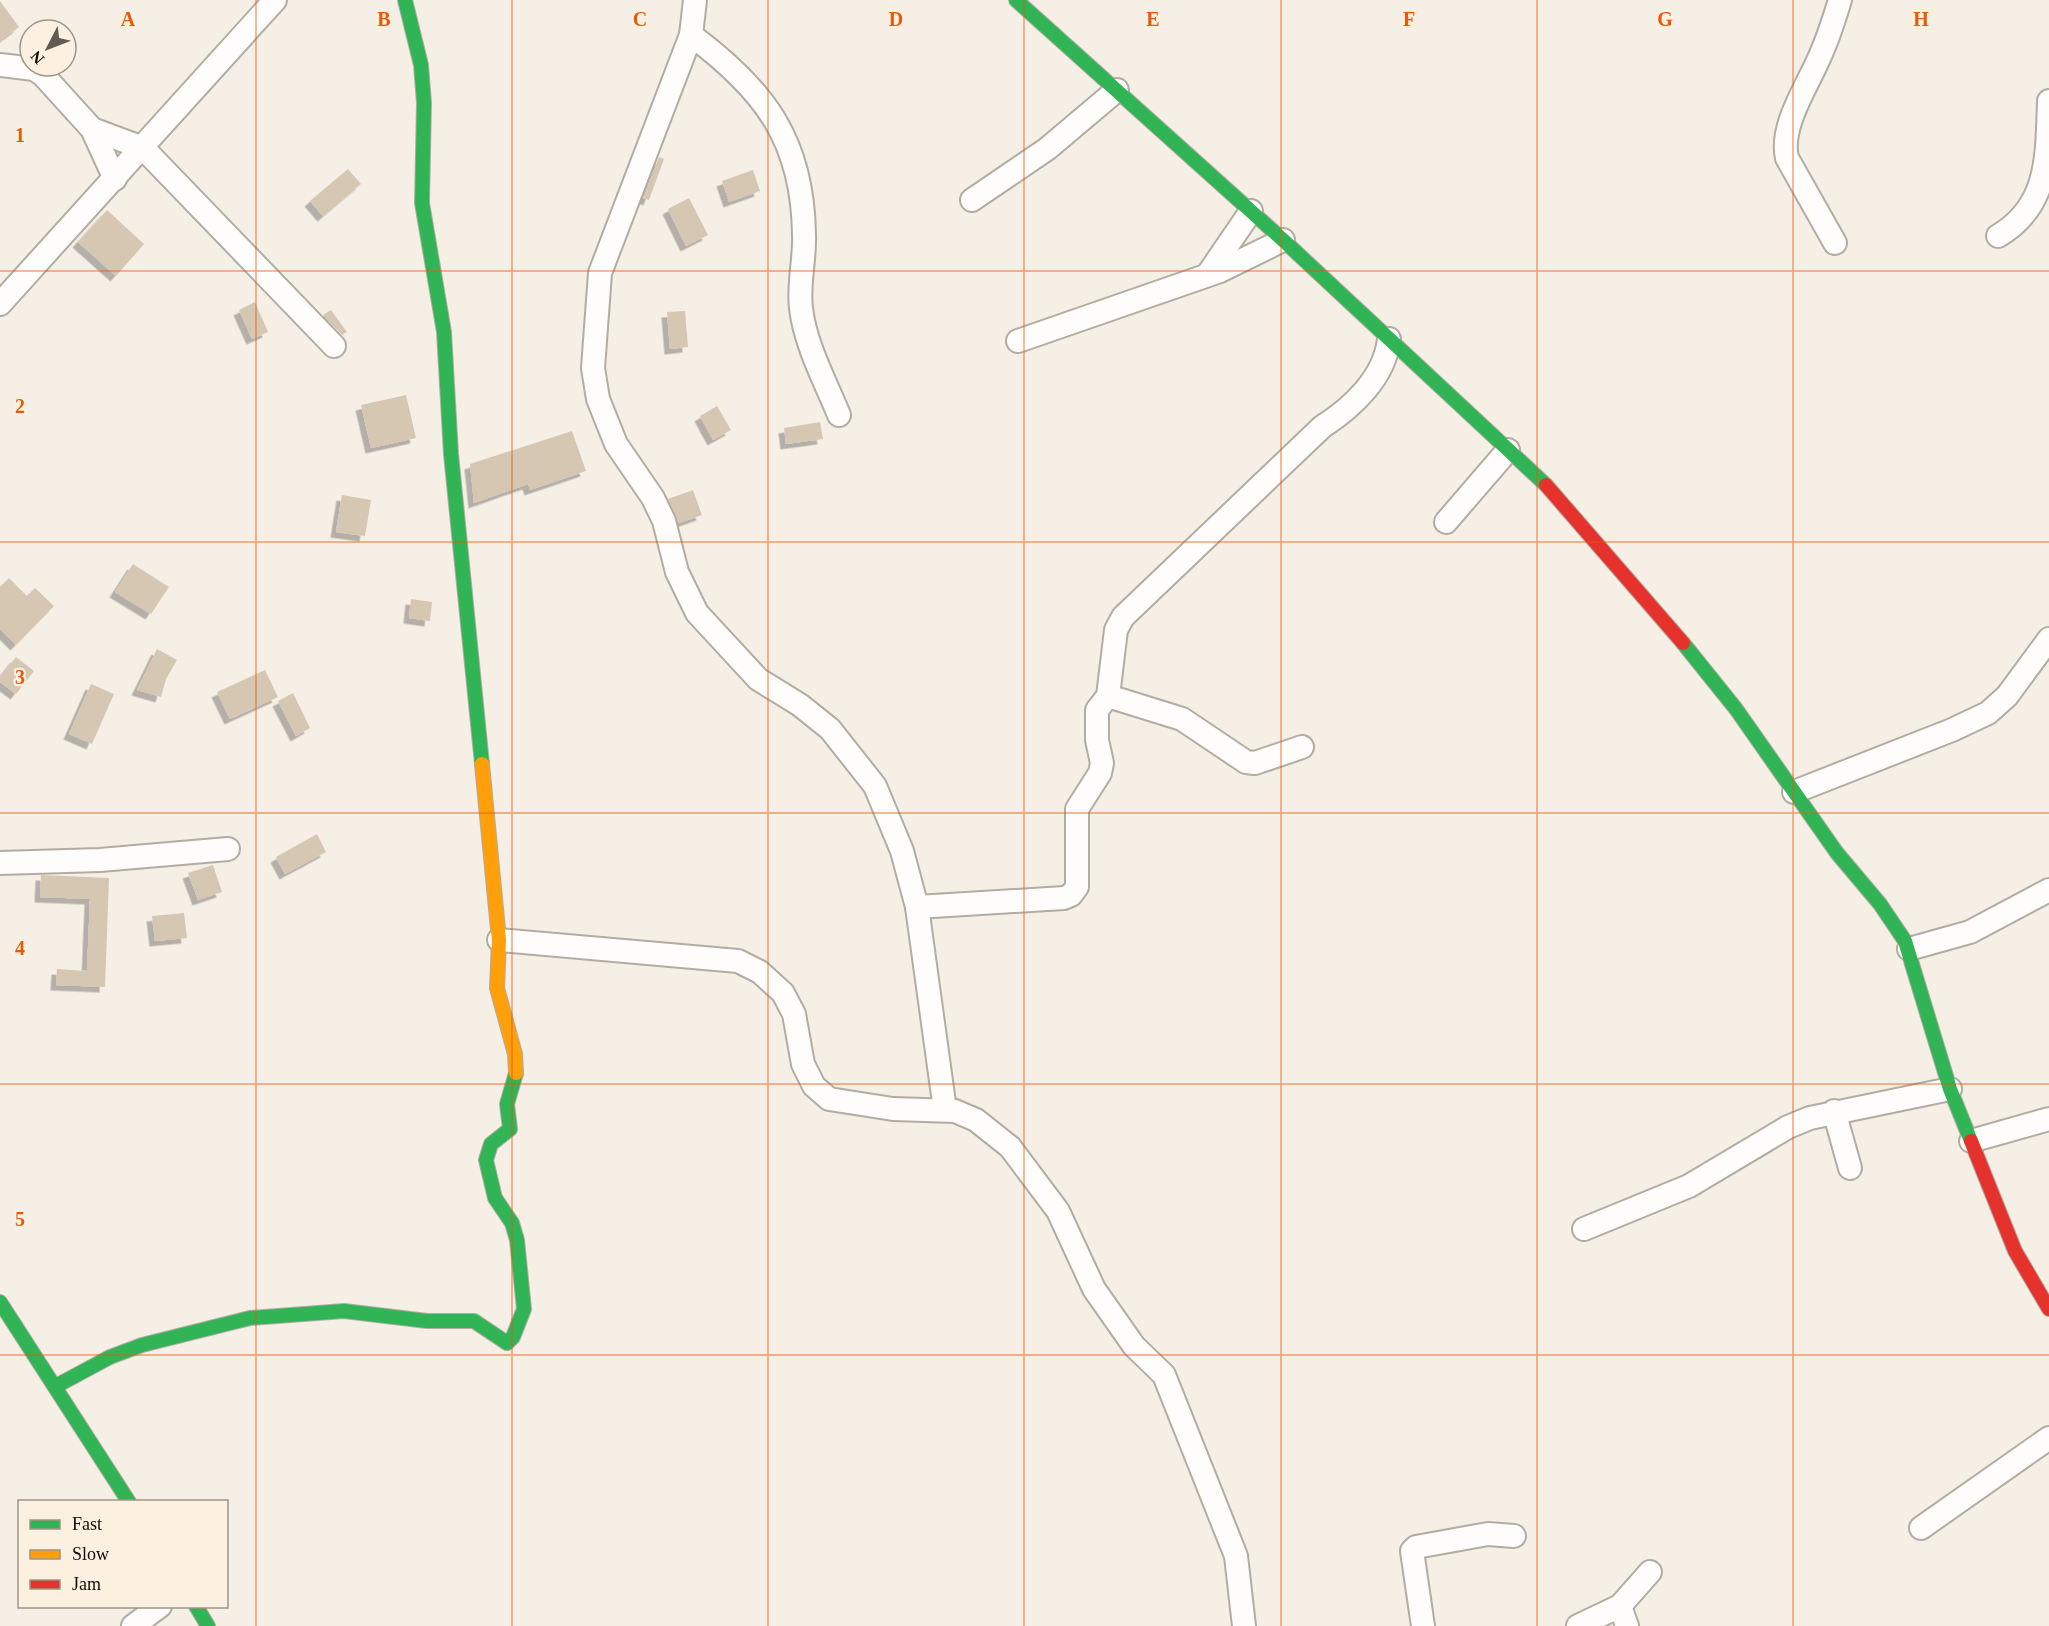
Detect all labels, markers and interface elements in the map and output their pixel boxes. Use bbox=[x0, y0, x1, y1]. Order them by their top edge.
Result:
text: A bbox=[121, 8, 136, 30]
text: B bbox=[377, 8, 391, 30]
text: C bbox=[633, 8, 647, 30]
text: D bbox=[889, 8, 903, 30]
text: E bbox=[1146, 8, 1160, 30]
text: F bbox=[1403, 8, 1415, 30]
text: G bbox=[1657, 8, 1673, 30]
text: H bbox=[1913, 8, 1929, 30]
north arrow bbox=[18, 18, 78, 78]
text: N bbox=[27, 47, 47, 68]
text: 1 bbox=[15, 124, 25, 146]
text: 2 bbox=[15, 395, 25, 417]
text: 3 bbox=[15, 666, 25, 688]
text: 4 bbox=[15, 937, 25, 959]
text: 5 bbox=[15, 1208, 25, 1230]
legend bbox=[18, 1500, 228, 1608]
text: Fast bbox=[72, 1514, 102, 1534]
text: Slow bbox=[72, 1544, 109, 1564]
text: Jam bbox=[72, 1574, 101, 1594]

